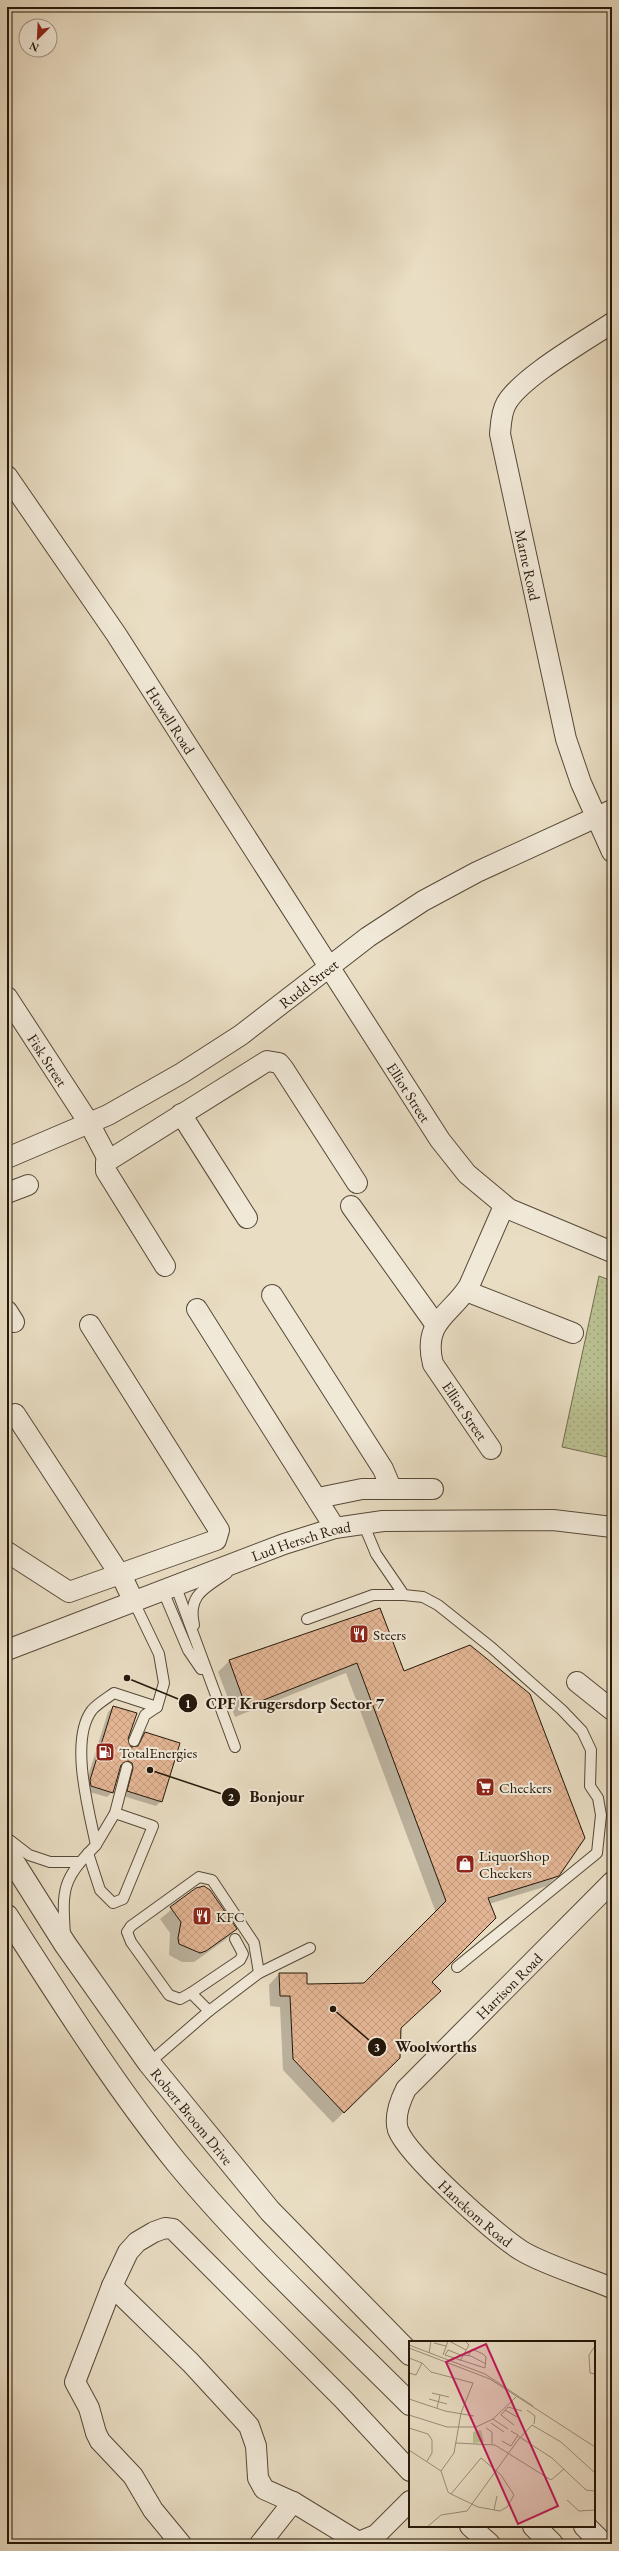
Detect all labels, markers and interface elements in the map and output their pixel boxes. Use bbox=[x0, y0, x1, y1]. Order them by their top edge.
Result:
north arrow bbox=[18, 18, 58, 58]
text: N bbox=[27, 39, 41, 55]
street label: Marne Road bbox=[511, 527, 545, 603]
street label: Howell Road bbox=[142, 682, 200, 758]
street label: Rudd Street bbox=[275, 954, 342, 1012]
street label: Fisk Street bbox=[24, 1030, 72, 1090]
street label: Elliot Street bbox=[383, 1059, 436, 1126]
street label: Elliot Street bbox=[438, 1378, 492, 1444]
street label: Lud Hersch Road bbox=[249, 1516, 352, 1565]
restaurant icon: Steers bbox=[348, 1623, 370, 1645]
place label: Steers bbox=[373, 1625, 406, 1644]
callout: CPF Krugersdorp Sector 7 bbox=[178, 1689, 392, 1717]
text: CPF Krugersdorp Sector 7 bbox=[206, 1693, 385, 1714]
text: 1 bbox=[185, 1696, 191, 1712]
fuel station icon: TotalEnergies bbox=[94, 1741, 116, 1763]
place label: TotalEnergies bbox=[119, 1743, 197, 1762]
supermarket icon: Checkers bbox=[474, 1776, 496, 1798]
place label: Checkers bbox=[499, 1778, 552, 1797]
callout: Bonjour bbox=[221, 1783, 312, 1811]
text: Bonjour bbox=[250, 1786, 305, 1807]
text: 2 bbox=[228, 1789, 235, 1805]
place label: LiquorShop Checkers bbox=[479, 1846, 550, 1882]
shop icon: LiquorShop Checkers bbox=[454, 1853, 476, 1875]
restaurant icon: KFC bbox=[191, 1905, 213, 1927]
place label: KFC bbox=[216, 1907, 245, 1926]
street label: Harrison Road bbox=[472, 1948, 547, 2023]
callout: Woolworths bbox=[367, 2033, 485, 2061]
text: Woolworths bbox=[395, 2036, 477, 2057]
text: 3 bbox=[374, 2039, 380, 2055]
street label: Robert Broom Drive bbox=[147, 2064, 238, 2169]
street label: Hanekom Road bbox=[435, 2175, 517, 2251]
inset map bbox=[409, 2341, 595, 2527]

